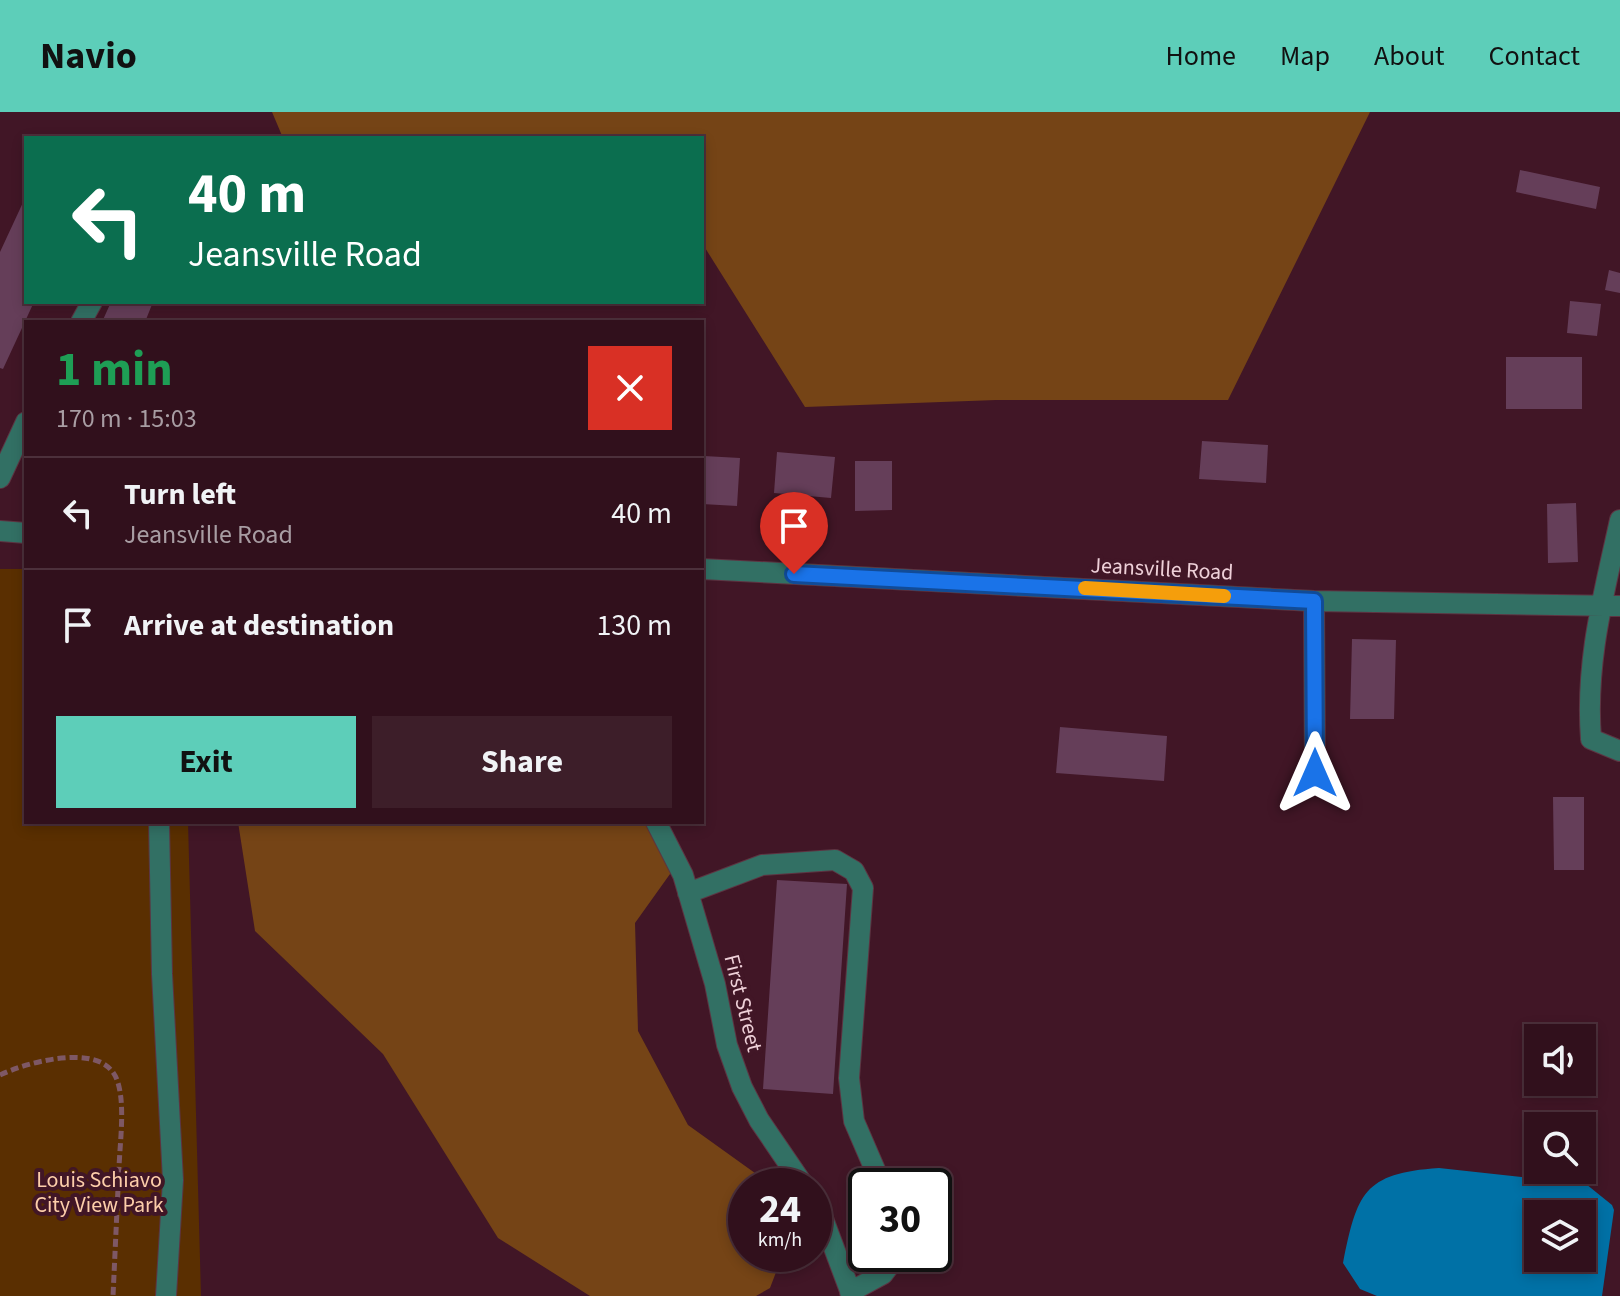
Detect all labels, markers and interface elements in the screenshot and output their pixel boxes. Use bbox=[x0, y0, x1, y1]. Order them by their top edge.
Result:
text: Navio bbox=[40, 29, 137, 83]
text: Home bbox=[1165, 36, 1236, 76]
text: Map bbox=[1280, 36, 1330, 76]
text: About bbox=[1374, 36, 1445, 76]
text: Contact bbox=[1489, 36, 1580, 76]
text: 40 m bbox=[188, 155, 306, 234]
icon: left bbox=[56, 168, 160, 272]
text: Jeansville Road bbox=[188, 229, 422, 280]
text: 1 min bbox=[56, 336, 173, 404]
button: close bbox=[588, 346, 672, 430]
text: 170 m · 15:03 bbox=[56, 400, 197, 437]
text: Turn left bbox=[124, 473, 236, 516]
icon: left bbox=[56, 491, 100, 535]
text: 40 m bbox=[611, 492, 672, 535]
pin bbox=[760, 492, 828, 574]
icon: arrive bbox=[772, 504, 816, 548]
text: Jeansville Road bbox=[124, 516, 293, 553]
street label: Jeansville Road bbox=[1090, 549, 1234, 589]
icon: arrive bbox=[56, 603, 100, 647]
text: Arrive at destination bbox=[124, 604, 394, 647]
text: 130 m bbox=[596, 604, 672, 647]
button: Exit bbox=[56, 716, 356, 808]
button: Share bbox=[372, 716, 672, 808]
position arrow bbox=[1273, 731, 1357, 815]
street label: First Street bbox=[715, 951, 771, 1056]
map controls bbox=[1524, 1024, 1596, 1272]
button: sound bbox=[1524, 1024, 1596, 1096]
button: search bbox=[1524, 1112, 1596, 1184]
park label: Louis Schiavo City View Park bbox=[34, 1164, 164, 1221]
speed limit sign: 30 bbox=[848, 1168, 952, 1272]
text: 24 bbox=[759, 1181, 801, 1238]
button: layers bbox=[1524, 1200, 1596, 1272]
text: km/h bbox=[758, 1226, 802, 1254]

